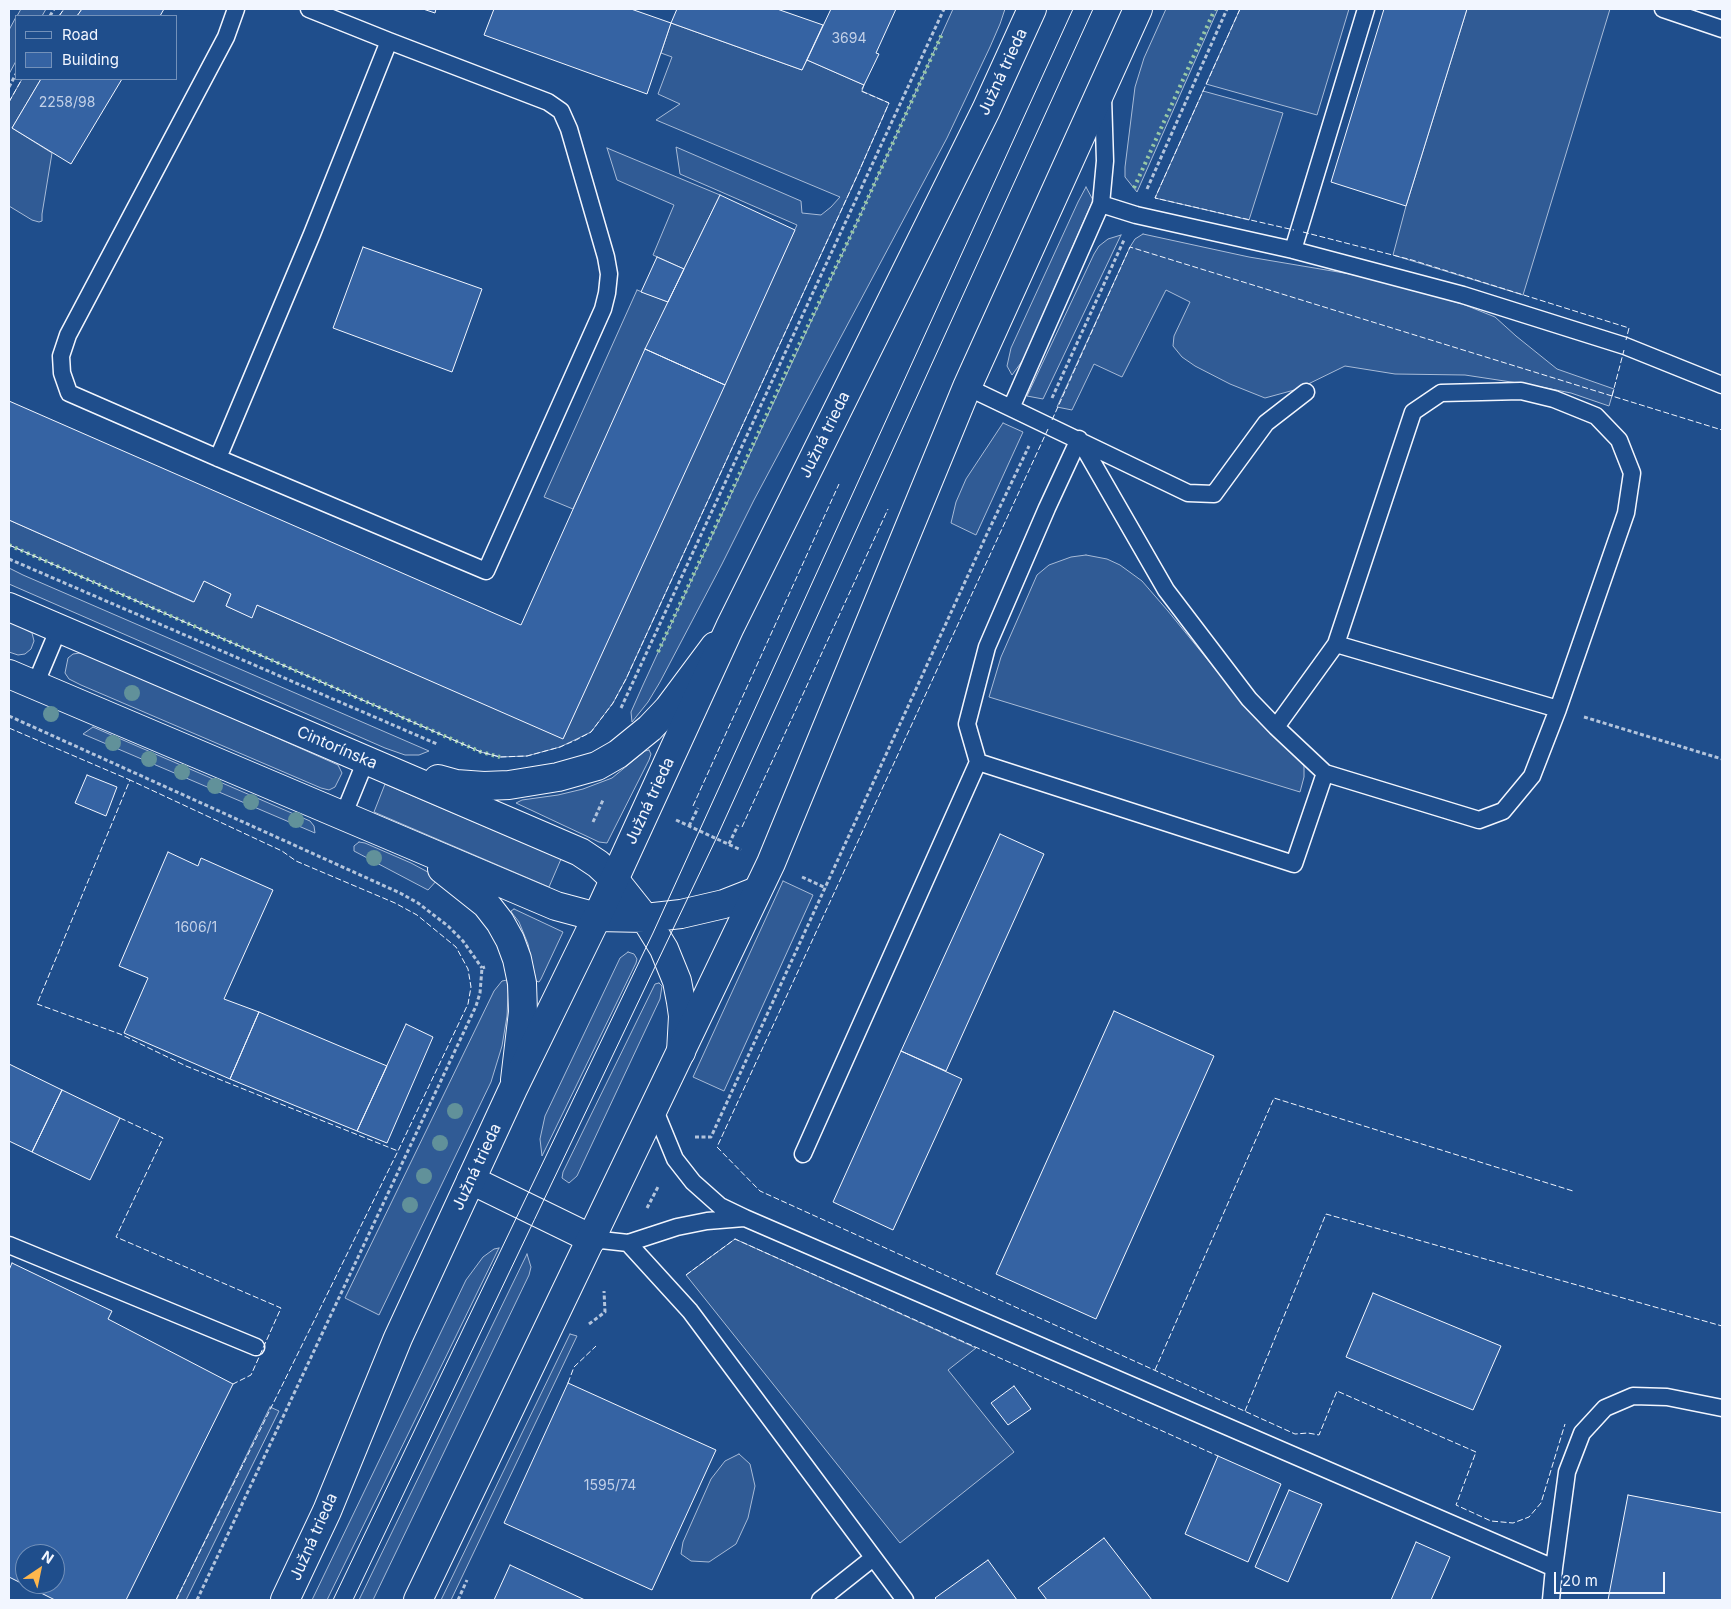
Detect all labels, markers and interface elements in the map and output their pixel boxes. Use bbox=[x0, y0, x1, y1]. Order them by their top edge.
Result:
legend bbox=[15, 15, 178, 80]
text: Road bbox=[62, 25, 98, 44]
street label: Južná trieda bbox=[974, 25, 1032, 119]
house number: 3694 bbox=[831, 31, 867, 47]
text: Building bbox=[62, 50, 119, 69]
house number: 2258/98 bbox=[39, 95, 95, 111]
street label: Južná trieda bbox=[796, 389, 854, 481]
street label: Cintorínska bbox=[294, 722, 380, 774]
street label: Južná trieda bbox=[621, 754, 679, 848]
house number: 1606/1 bbox=[175, 920, 217, 936]
street label: Južná trieda bbox=[448, 1120, 506, 1214]
house number: 1595/74 bbox=[584, 1478, 636, 1494]
street label: Južná trieda bbox=[286, 1490, 342, 1584]
north arrow bbox=[15, 1544, 65, 1594]
text: N bbox=[39, 1547, 57, 1567]
scale bar bbox=[1556, 1562, 1667, 1594]
text: 20 m bbox=[1562, 1571, 1598, 1590]

